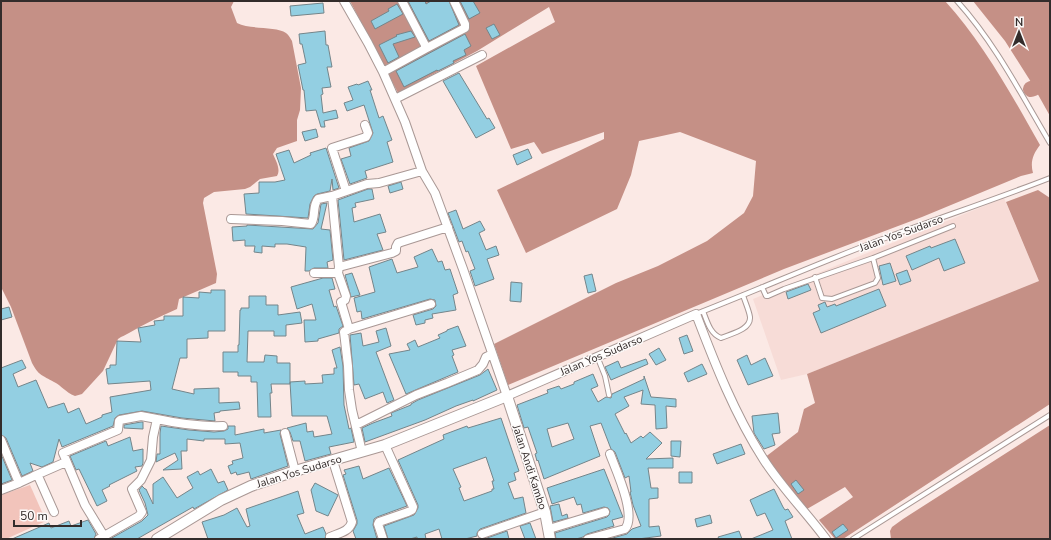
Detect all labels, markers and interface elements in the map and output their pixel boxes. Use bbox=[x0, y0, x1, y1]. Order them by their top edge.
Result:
north arrow bbox=[999, 12, 1039, 52]
text: N bbox=[1015, 15, 1023, 30]
street label: Jalan Yos Sudarso bbox=[856, 211, 945, 256]
street label: Jalan Yos Sudarso bbox=[557, 331, 645, 380]
street label: Jalan Andi Kambo bbox=[508, 422, 550, 511]
street label: Jalan Yos Sudarso bbox=[254, 451, 343, 492]
scale bar bbox=[14, 502, 81, 528]
text: 50 m bbox=[20, 508, 48, 524]

